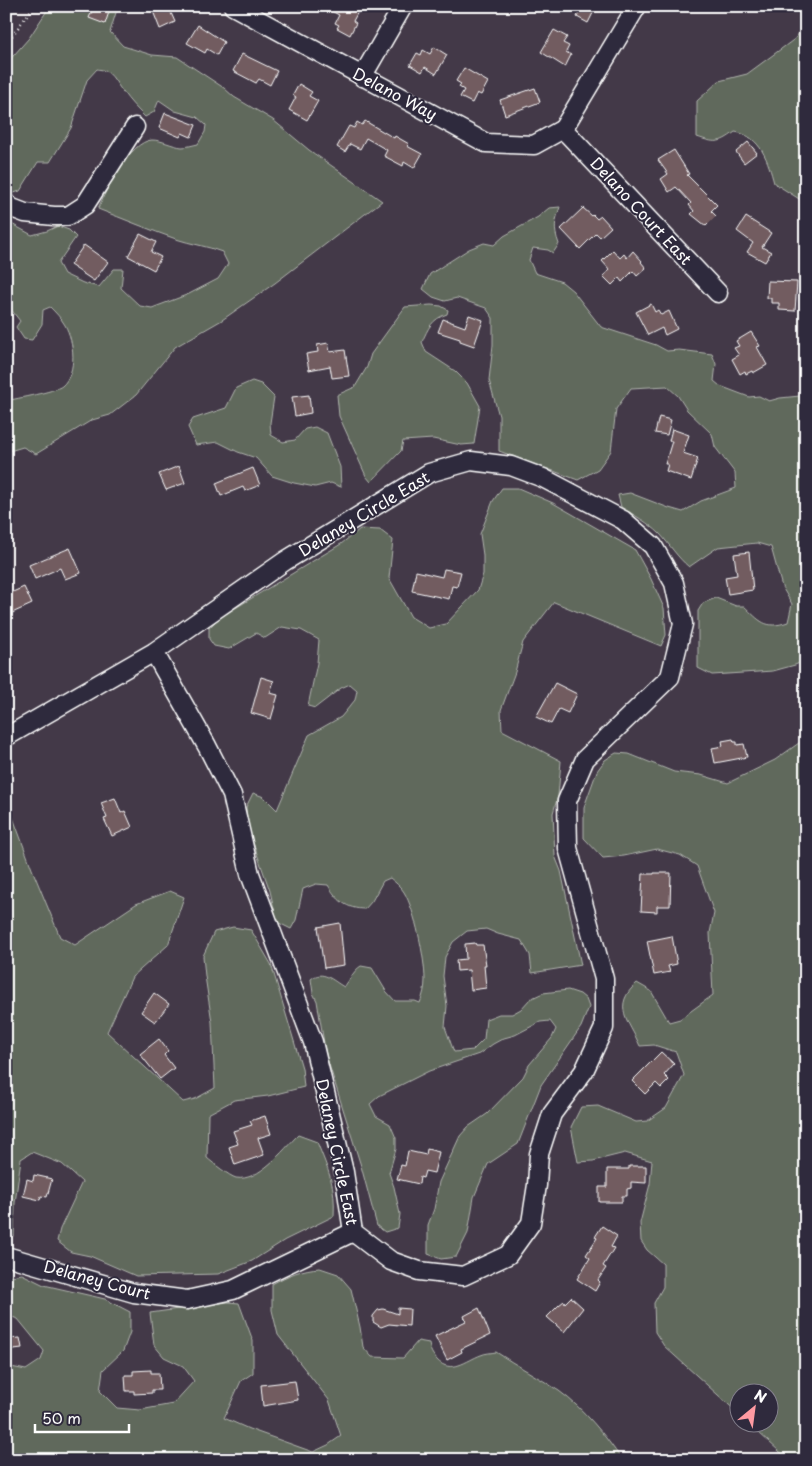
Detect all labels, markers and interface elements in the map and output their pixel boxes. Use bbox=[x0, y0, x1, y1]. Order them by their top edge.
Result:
street label: Delano Way bbox=[349, 61, 442, 125]
street label: Delano Court East bbox=[585, 151, 698, 270]
street label: Delaney Circle East bbox=[293, 464, 434, 562]
street label: Delaney Circle East bbox=[311, 1076, 365, 1227]
street label: Delaney Court bbox=[41, 1253, 154, 1305]
north arrow bbox=[730, 1384, 780, 1434]
text: N bbox=[751, 1384, 770, 1408]
scale bar bbox=[35, 1401, 129, 1433]
text: 50 m bbox=[42, 1406, 81, 1429]

